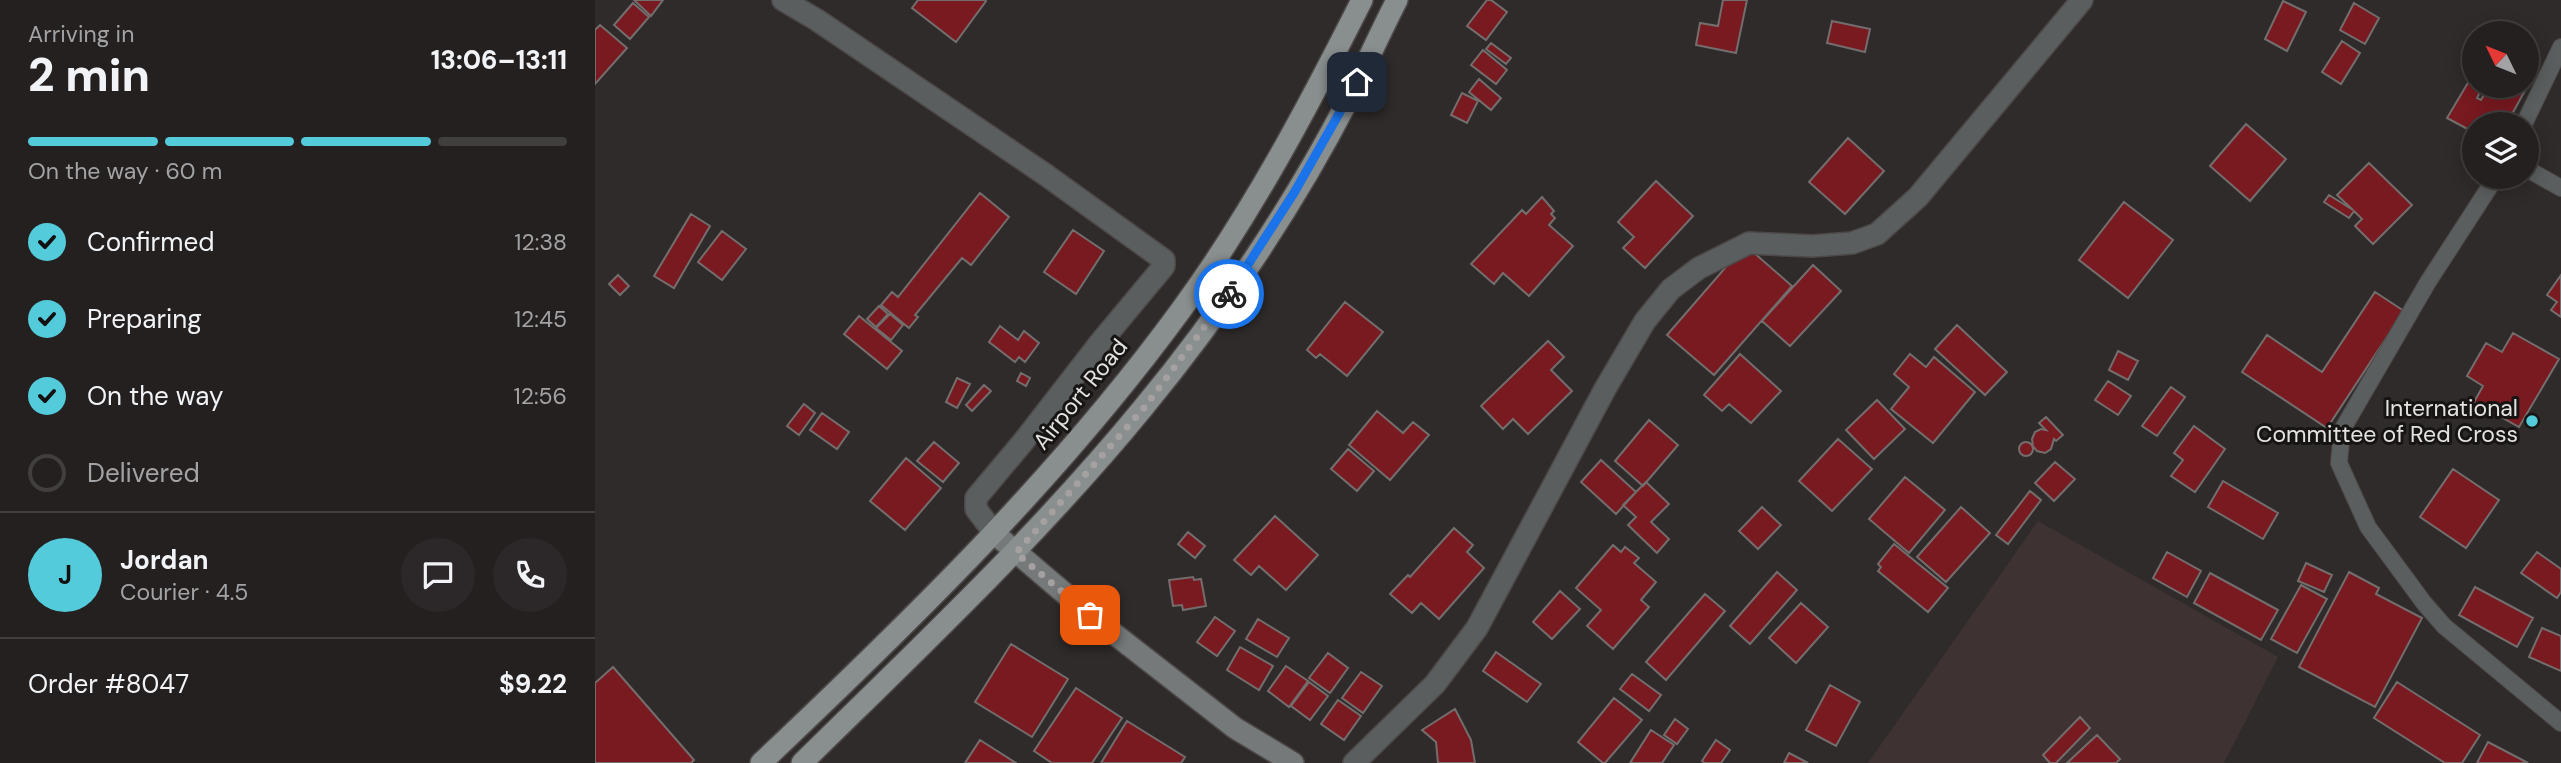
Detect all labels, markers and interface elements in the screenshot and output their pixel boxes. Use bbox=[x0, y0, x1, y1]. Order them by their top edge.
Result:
text: Arriving in bbox=[28, 19, 134, 49]
north arrow bbox=[2462, 21, 2539, 98]
map controls bbox=[2462, 21, 2539, 189]
text: 13:06–13:11 bbox=[431, 43, 567, 77]
text: 2 min bbox=[28, 45, 150, 105]
pin bbox=[1327, 52, 1387, 112]
icon: home bbox=[1338, 63, 1376, 101]
button: layers bbox=[2462, 112, 2539, 189]
text: On the way · 60 m bbox=[28, 156, 222, 186]
icon: check bbox=[28, 223, 66, 261]
text: Confirmed bbox=[87, 225, 214, 259]
text: 12:38 bbox=[514, 227, 567, 257]
courier bbox=[1194, 259, 1264, 329]
icon: bike bbox=[1210, 275, 1248, 313]
icon: check bbox=[28, 300, 66, 338]
text: Preparing bbox=[87, 302, 202, 336]
text: 12:45 bbox=[514, 304, 567, 334]
street label: Airport Road bbox=[1026, 332, 1134, 456]
icon: check bbox=[28, 377, 66, 415]
text: On the way bbox=[87, 379, 223, 413]
text: 12:56 bbox=[513, 381, 567, 411]
place label: International Committee of Red Cross bbox=[2256, 393, 2518, 449]
marker: International Committee of Red Cross bbox=[2524, 413, 2540, 429]
text: Delivered bbox=[87, 456, 200, 490]
button: chat bbox=[401, 538, 475, 612]
button: phone bbox=[493, 538, 567, 612]
text: Jordan bbox=[120, 543, 209, 577]
text: J bbox=[58, 558, 72, 592]
text: Courier · 4.5 bbox=[120, 577, 248, 607]
pin bbox=[1060, 585, 1120, 645]
icon: bag bbox=[1071, 596, 1109, 634]
text: Order #8047 bbox=[28, 667, 189, 701]
text: $9.22 bbox=[499, 667, 567, 701]

